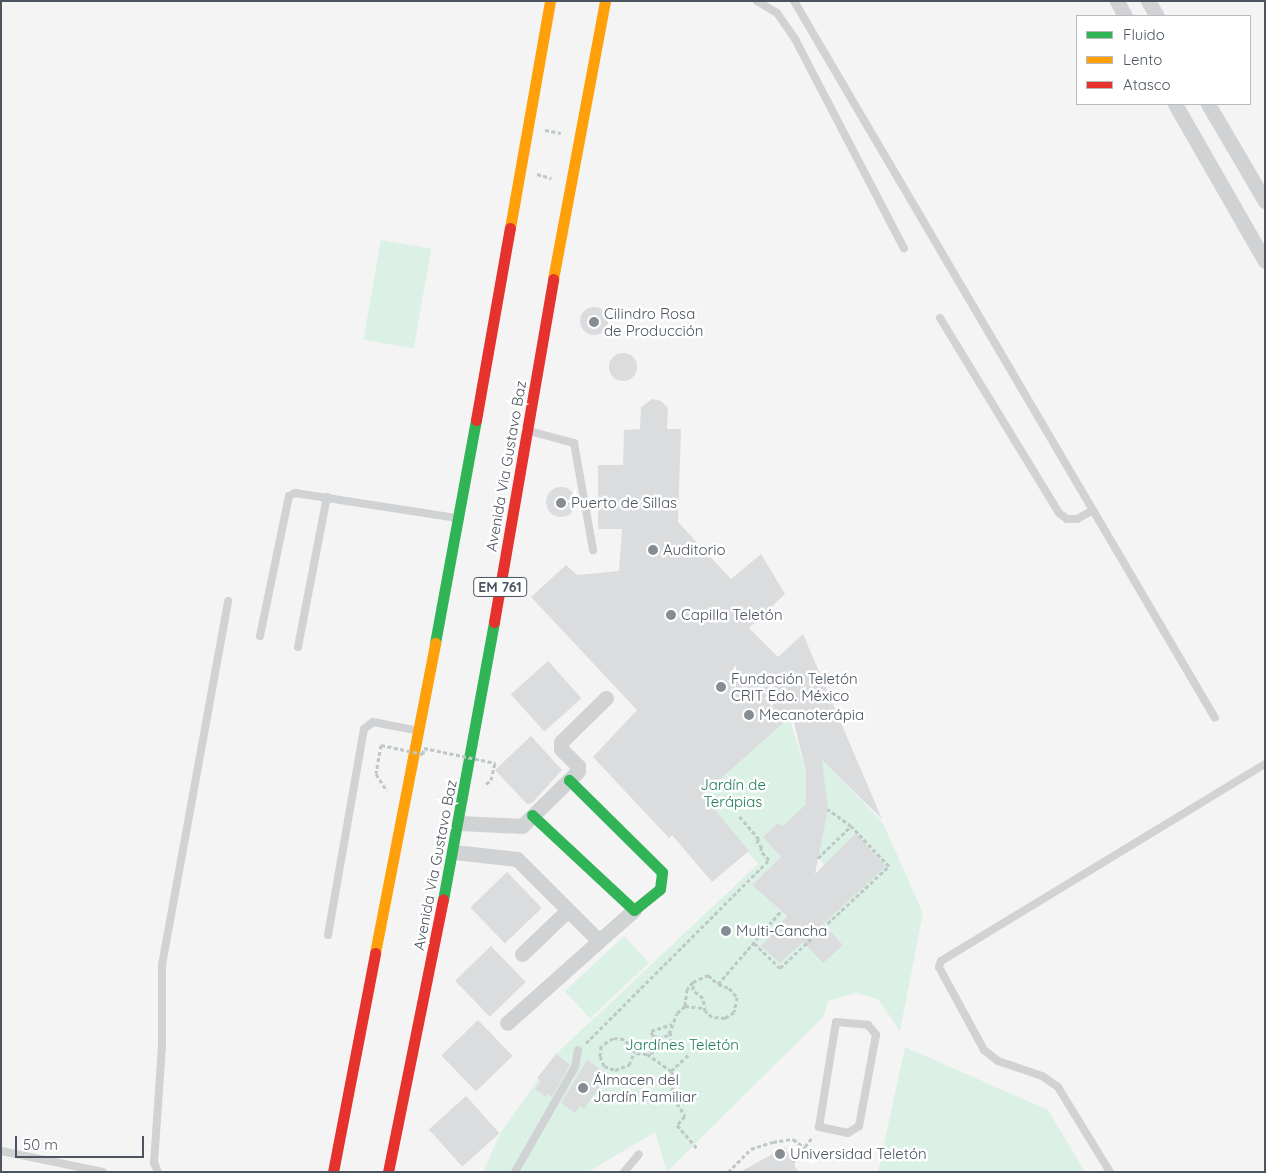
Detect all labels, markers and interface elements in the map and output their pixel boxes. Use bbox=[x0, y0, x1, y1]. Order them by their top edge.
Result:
legend bbox=[1076, 15, 1251, 105]
text: Fluido bbox=[1123, 25, 1165, 44]
text: Lento bbox=[1123, 50, 1162, 69]
text: Atasco bbox=[1123, 75, 1171, 94]
place label: Cilindro Rosa de Producción bbox=[604, 304, 703, 339]
marker: Cilindro Rosa de Producción bbox=[588, 316, 600, 328]
street label: Avenida Via Gustavo Baz bbox=[482, 379, 530, 553]
place label: Puerto de Sillas bbox=[571, 494, 677, 512]
marker: Puerto de Sillas bbox=[555, 497, 567, 509]
place label: Auditorio bbox=[663, 541, 726, 559]
marker: Auditorio bbox=[647, 544, 659, 556]
road number: EM 761 bbox=[472, 576, 528, 598]
place label: Capilla Teletón bbox=[681, 606, 783, 624]
marker: Capilla Teletón bbox=[665, 609, 677, 621]
place label: Fundación Teletón CRIT Edo. México bbox=[731, 669, 858, 704]
marker: Fundación Teletón CRIT Edo. México bbox=[715, 681, 727, 693]
place label: Mecanoterápia bbox=[759, 706, 864, 724]
marker: Mecanoterápia bbox=[743, 709, 755, 721]
park label: Jardín de Terápias bbox=[700, 775, 766, 810]
street label: Avenida Via Gustavo Baz bbox=[410, 778, 460, 952]
place label: Multi-Cancha bbox=[736, 922, 827, 940]
marker: Multi-Cancha bbox=[720, 925, 732, 937]
park label: Jardínes Teletón bbox=[625, 1036, 739, 1054]
place label: Álmacen del Jardín Familiar bbox=[593, 1070, 697, 1105]
marker: Álmacen del Jardín Familiar bbox=[577, 1082, 589, 1094]
scale bar bbox=[18, 1126, 146, 1158]
text: 50 m bbox=[23, 1135, 58, 1154]
place label: Universidad Teletón bbox=[790, 1145, 927, 1163]
marker: Universidad Teletón bbox=[774, 1148, 786, 1160]

